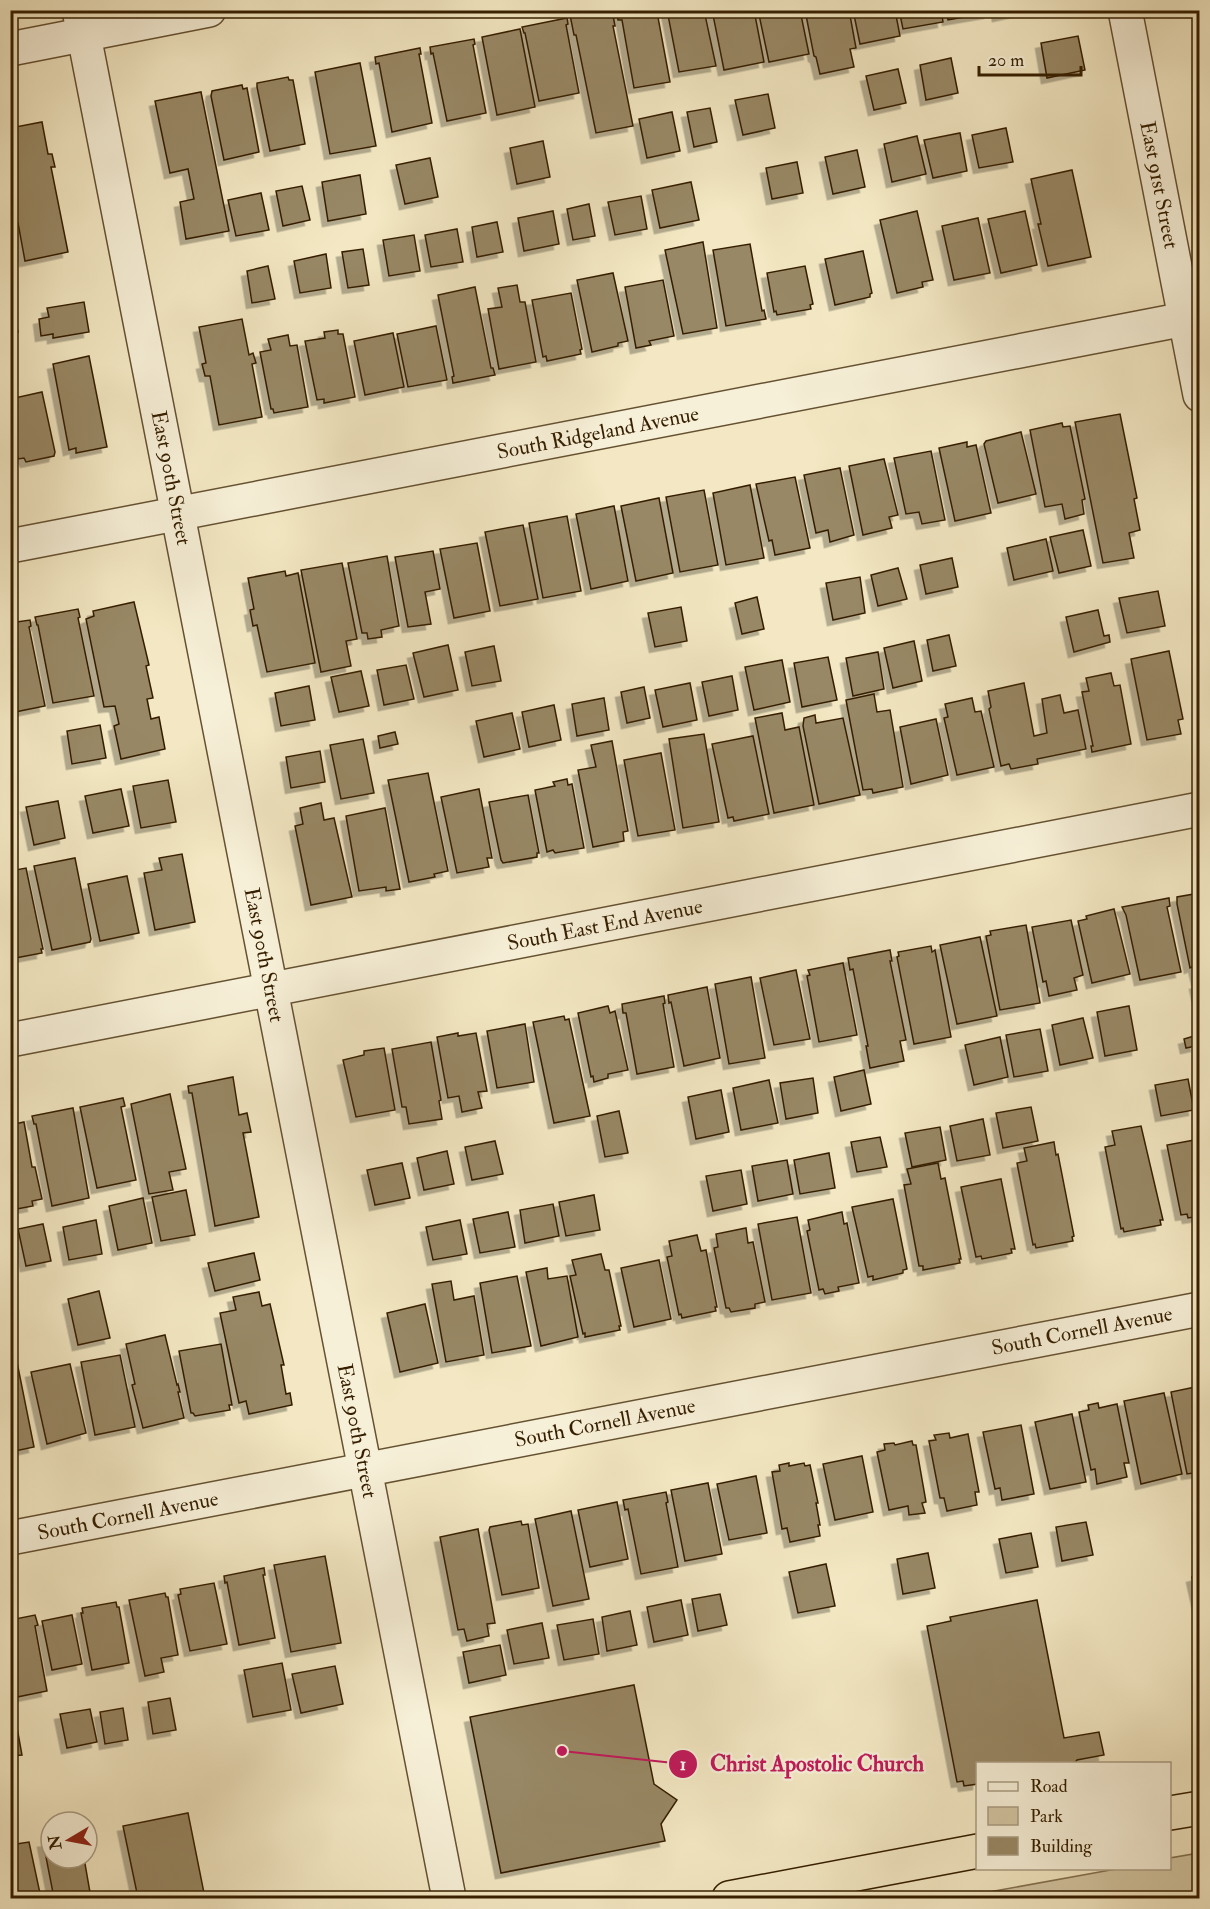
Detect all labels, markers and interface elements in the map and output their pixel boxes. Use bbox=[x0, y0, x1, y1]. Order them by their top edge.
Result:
scale bar bbox=[979, 39, 1081, 77]
text: 20 m bbox=[988, 49, 1024, 72]
street label: East 91st Street bbox=[1133, 119, 1185, 251]
street label: South Ridgeland Avenue bbox=[495, 400, 701, 466]
street label: East 90th Street bbox=[145, 408, 197, 548]
street label: East 90th Street bbox=[238, 885, 290, 1025]
street label: South East End Avenue bbox=[505, 893, 705, 957]
street label: South Cornell Avenue bbox=[989, 1300, 1175, 1362]
street label: East 90th Street bbox=[331, 1361, 383, 1501]
street label: South Cornell Avenue bbox=[512, 1392, 698, 1454]
street label: South Cornell Avenue bbox=[35, 1485, 221, 1547]
callout: Christ Apostolic Church bbox=[668, 1744, 937, 1784]
text: Christ Apostolic Church bbox=[710, 1750, 924, 1779]
text: 1 bbox=[680, 1753, 686, 1776]
legend bbox=[976, 1762, 1171, 1870]
text: Road bbox=[1030, 1775, 1068, 1798]
text: Park bbox=[1030, 1805, 1063, 1828]
north arrow bbox=[39, 1810, 99, 1870]
text: N bbox=[44, 1833, 66, 1852]
text: Building bbox=[1030, 1835, 1093, 1858]

